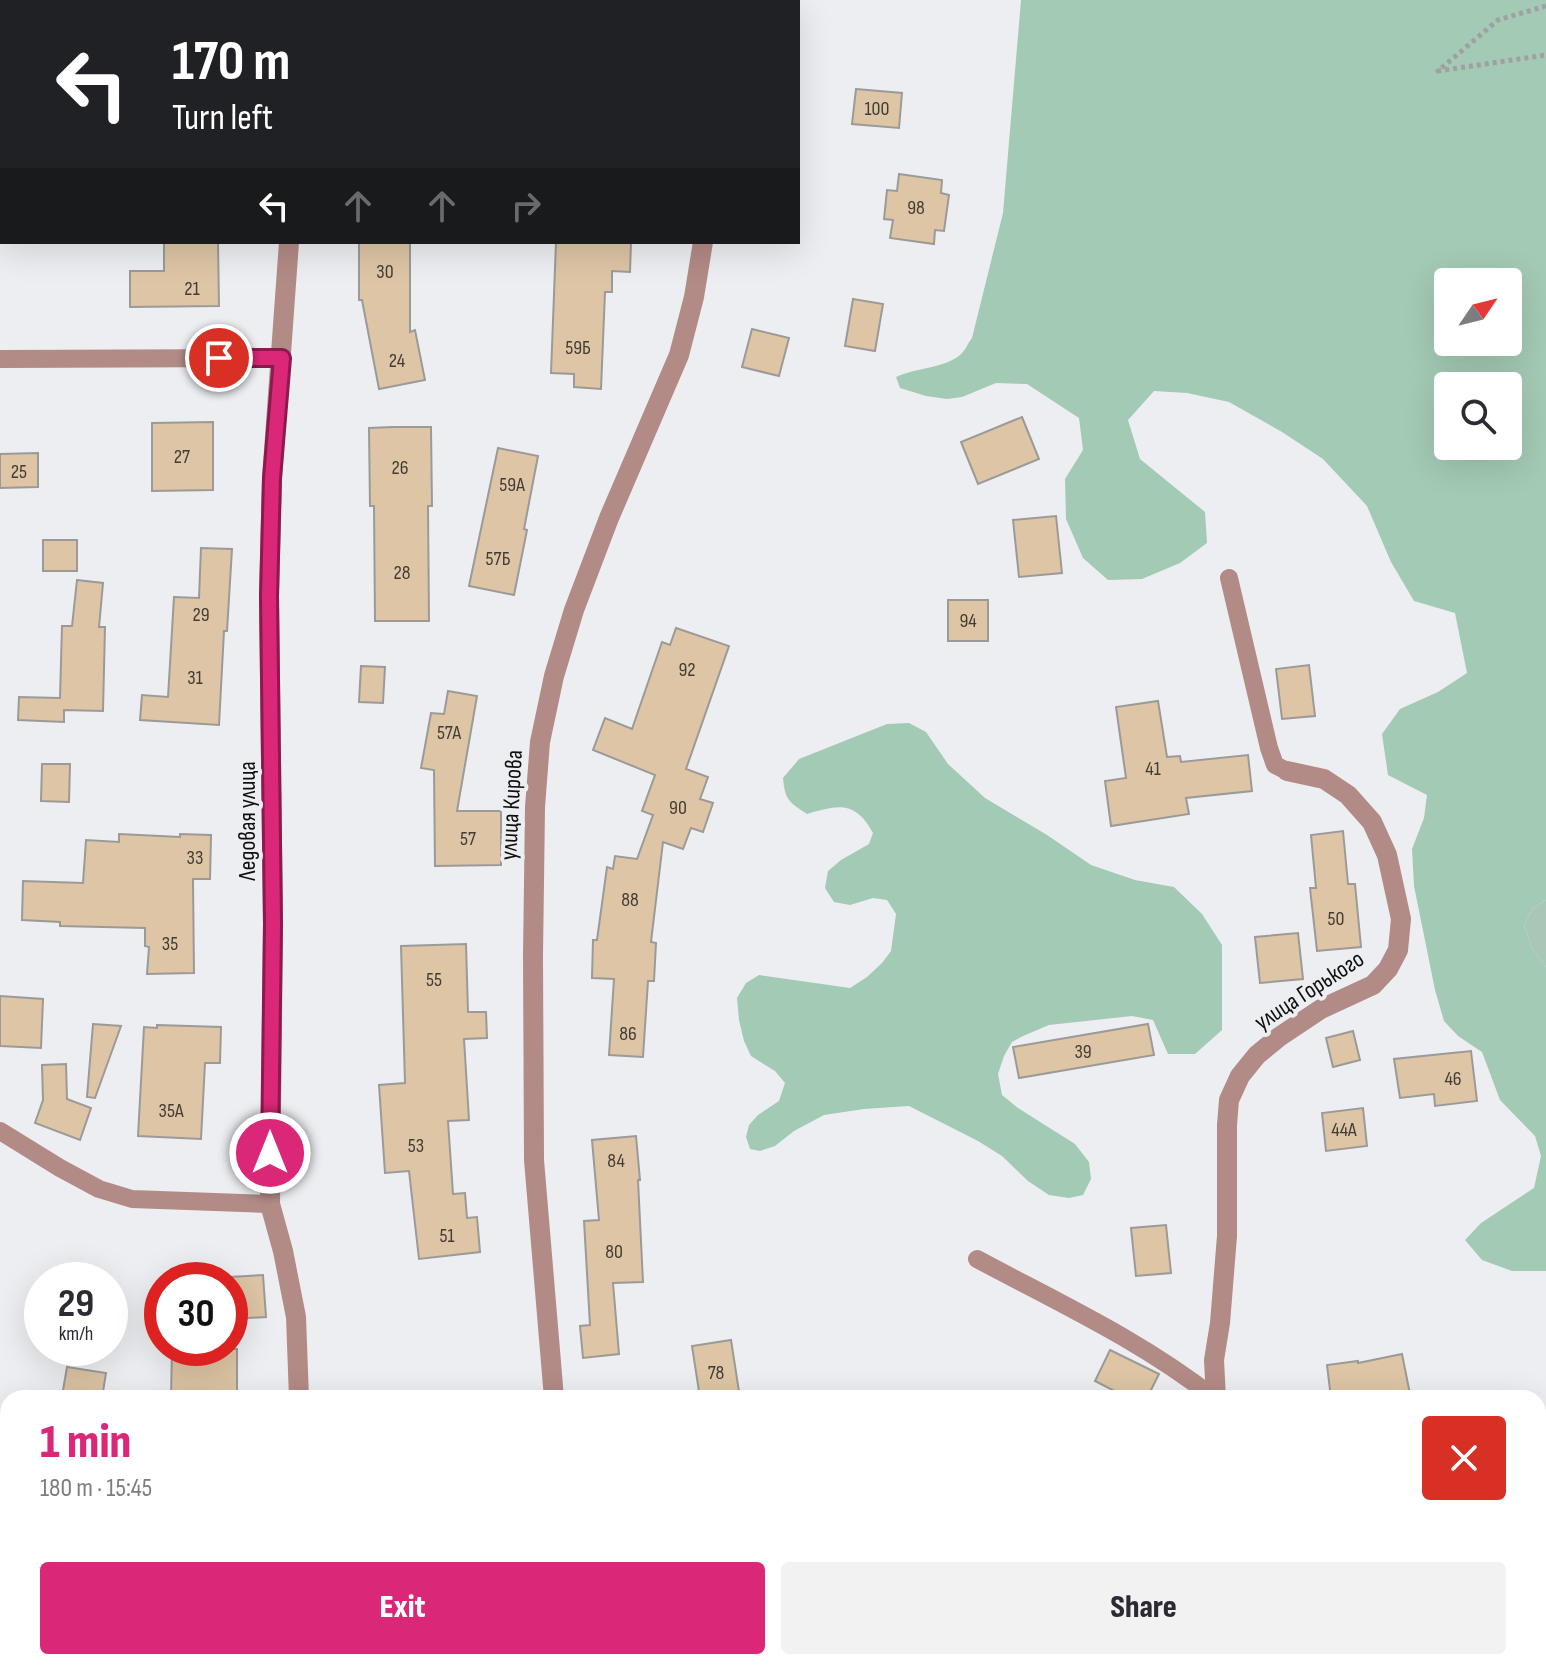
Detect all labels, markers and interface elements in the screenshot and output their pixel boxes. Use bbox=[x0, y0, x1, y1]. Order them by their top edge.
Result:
text: 170 m bbox=[172, 29, 290, 96]
icon: left bbox=[40, 32, 144, 136]
text: Turn left bbox=[172, 97, 273, 140]
house number: 100 bbox=[865, 97, 889, 121]
icon: left bbox=[252, 184, 296, 228]
icon: ahead bbox=[336, 184, 380, 228]
icon: ahead bbox=[420, 184, 464, 228]
icon: right bbox=[504, 184, 548, 228]
house number: 98 bbox=[907, 196, 925, 220]
house number: 30 bbox=[376, 260, 394, 284]
north arrow bbox=[1434, 268, 1522, 356]
map controls bbox=[1434, 268, 1522, 460]
house number: 21 bbox=[184, 277, 200, 301]
pin bbox=[185, 324, 253, 392]
icon: arrive bbox=[197, 336, 241, 380]
house number: 59Б bbox=[565, 336, 591, 360]
house number: 24 bbox=[389, 349, 405, 373]
button: search bbox=[1434, 372, 1522, 460]
house number: 27 bbox=[174, 445, 190, 469]
house number: 26 bbox=[392, 456, 409, 480]
house number: 25 bbox=[11, 460, 27, 484]
house number: 59А bbox=[499, 473, 525, 497]
house number: 57Б bbox=[486, 547, 511, 571]
house number: 28 bbox=[394, 561, 411, 585]
house number: 29 bbox=[192, 603, 210, 627]
house number: 94 bbox=[959, 609, 977, 633]
house number: 92 bbox=[678, 658, 696, 682]
house number: 31 bbox=[187, 666, 203, 690]
house number: 57А bbox=[437, 721, 462, 745]
street label: улица Кирова bbox=[494, 749, 529, 861]
house number: 41 bbox=[1145, 757, 1161, 781]
street label: Ледовая улица bbox=[233, 761, 262, 882]
house number: 90 bbox=[669, 796, 687, 820]
house number: 57 bbox=[460, 827, 476, 851]
house number: 33 bbox=[187, 846, 203, 870]
house number: 88 bbox=[621, 888, 639, 912]
house number: 50 bbox=[1328, 907, 1344, 931]
house number: 35 bbox=[162, 932, 178, 956]
street label: улица Горького bbox=[1249, 944, 1369, 1037]
house number: 55 bbox=[426, 968, 442, 992]
house number: 86 bbox=[619, 1022, 637, 1046]
house number: 39 bbox=[1074, 1040, 1092, 1064]
house number: 46 bbox=[1444, 1067, 1462, 1091]
house number: 35А bbox=[159, 1099, 184, 1123]
position arrow bbox=[228, 1111, 312, 1195]
house number: 44А bbox=[1331, 1118, 1357, 1142]
house number: 53 bbox=[408, 1134, 424, 1158]
house number: 84 bbox=[607, 1149, 625, 1173]
house number: 51 bbox=[439, 1224, 455, 1248]
house number: 80 bbox=[605, 1240, 623, 1264]
speed limit sign: 30 bbox=[144, 1262, 248, 1366]
text: 29 bbox=[58, 1280, 94, 1328]
text: km/h bbox=[59, 1322, 93, 1346]
house number: 78 bbox=[708, 1361, 724, 1385]
text: 1 min bbox=[40, 1414, 131, 1471]
button: close bbox=[1422, 1416, 1506, 1500]
text: 180 m · 15:45 bbox=[40, 1473, 152, 1504]
button: Exit bbox=[40, 1562, 765, 1654]
button: Share bbox=[781, 1562, 1506, 1654]

